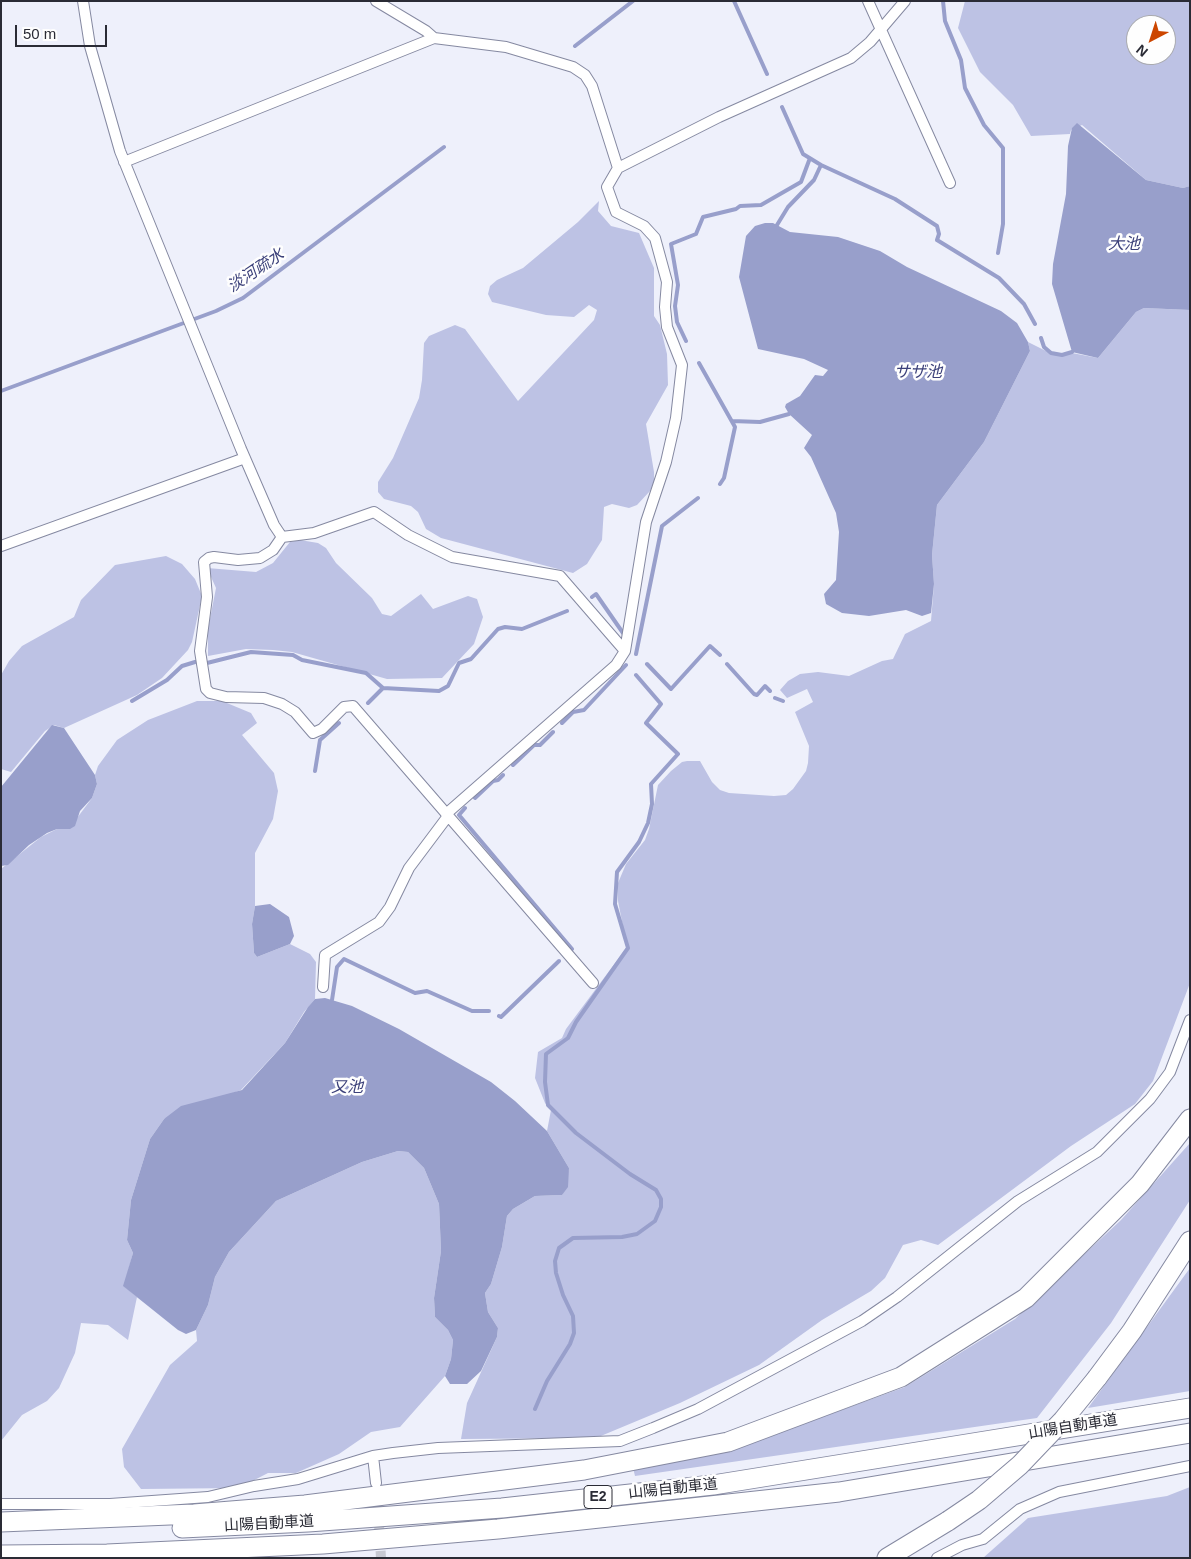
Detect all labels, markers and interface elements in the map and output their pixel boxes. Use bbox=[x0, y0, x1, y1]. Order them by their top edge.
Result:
scale bar bbox=[18, 15, 110, 47]
north arrow bbox=[1126, 15, 1176, 65]
text: 50 m bbox=[23, 25, 56, 42]
text: N bbox=[1133, 41, 1151, 60]
water label: 大池 bbox=[1108, 235, 1140, 255]
water label: 淡河疏水 bbox=[224, 245, 288, 297]
water label: サザ池 bbox=[894, 363, 942, 383]
water label: 又池 bbox=[331, 1078, 363, 1098]
street label: 山陽自動車道 bbox=[1027, 1411, 1119, 1443]
street label: 山陽自動車道 bbox=[627, 1475, 719, 1503]
road number: E2 bbox=[584, 1485, 612, 1508]
street label: 山陽自動車道 bbox=[224, 1513, 314, 1535]

